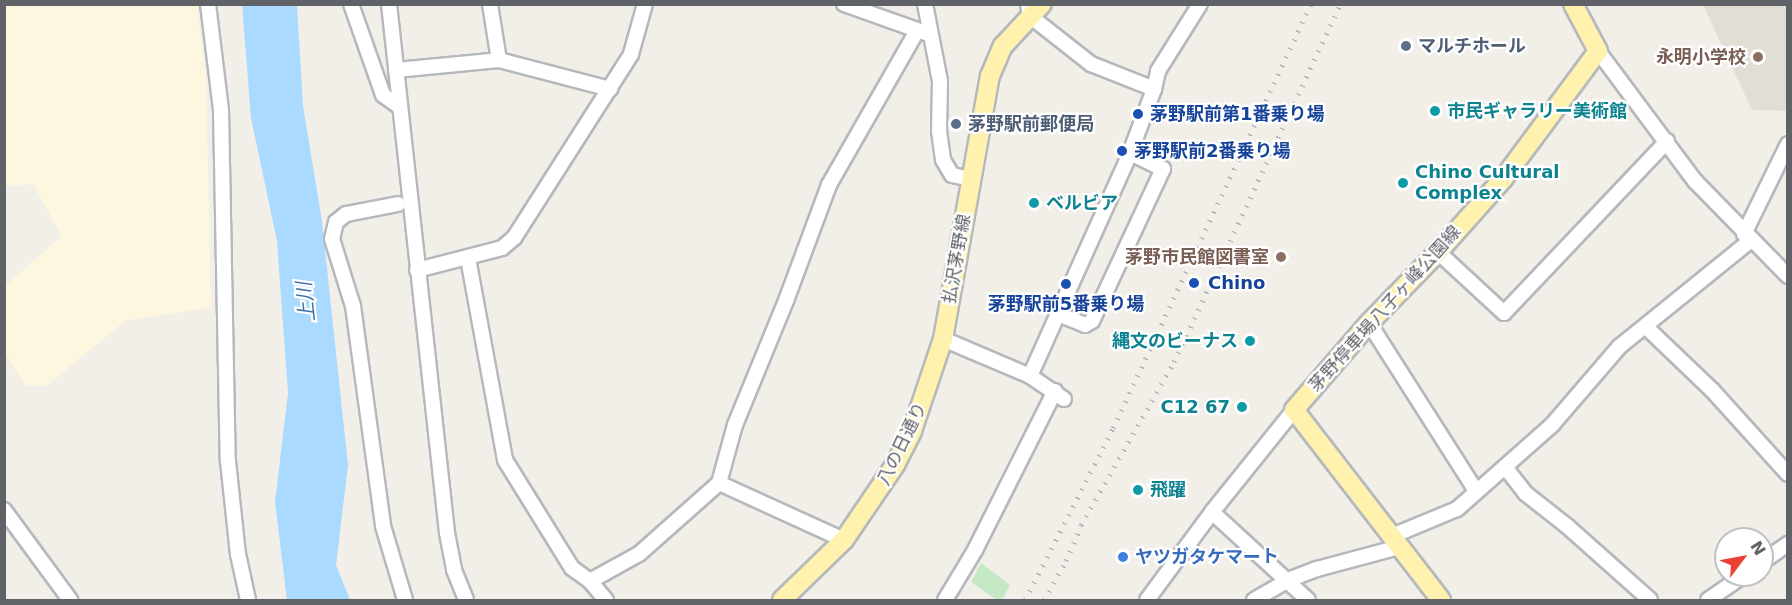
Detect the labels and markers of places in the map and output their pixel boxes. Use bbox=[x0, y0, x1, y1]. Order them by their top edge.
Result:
place label: マルチホール bbox=[1418, 35, 1526, 57]
marker: マルチホール bbox=[1399, 39, 1413, 53]
place label: 永明小学校 bbox=[1656, 46, 1746, 68]
marker: 永明小学校 bbox=[1751, 50, 1765, 64]
place label: 市民ギャラリー美術館 bbox=[1447, 100, 1627, 122]
place label: 茅野駅前第1番乗り場 bbox=[1150, 103, 1325, 125]
marker: 市民ギャラリー美術館 bbox=[1428, 104, 1442, 118]
marker: 茅野駅前第1番乗り場 bbox=[1131, 107, 1145, 121]
place label: 茅野駅前郵便局 bbox=[968, 113, 1094, 135]
marker: 茅野駅前郵便局 bbox=[949, 117, 963, 131]
place label: 茅野駅前2番乗り場 bbox=[1134, 140, 1291, 162]
marker: 茅野駅前2番乗り場 bbox=[1115, 144, 1129, 158]
place label: Chino Cultural Complex bbox=[1415, 162, 1559, 204]
marker: Chino Cultural Complex bbox=[1396, 176, 1410, 190]
place label: ベルビア bbox=[1046, 192, 1118, 214]
marker: ベルビア bbox=[1027, 196, 1041, 210]
place label: 茅野市民館図書室 bbox=[1125, 246, 1269, 268]
marker: 茅野市民館図書室 bbox=[1274, 250, 1288, 264]
place label: Chino bbox=[1208, 272, 1265, 294]
marker: Chino bbox=[1185, 274, 1203, 292]
marker: 茅野駅前5番乗り場 bbox=[1059, 277, 1073, 291]
place label: 茅野駅前5番乗り場 bbox=[988, 293, 1144, 315]
place label: 縄文のビーナス bbox=[1112, 330, 1238, 352]
marker: 縄文のビーナス bbox=[1243, 334, 1257, 348]
place label: C12 67 bbox=[1160, 396, 1230, 418]
marker: C12 67 bbox=[1235, 400, 1249, 414]
place label: 飛躍 bbox=[1150, 479, 1186, 501]
marker: 飛躍 bbox=[1131, 483, 1145, 497]
place label: ヤツガタケマート bbox=[1135, 546, 1279, 568]
marker: ヤツガタケマート bbox=[1116, 550, 1130, 564]

